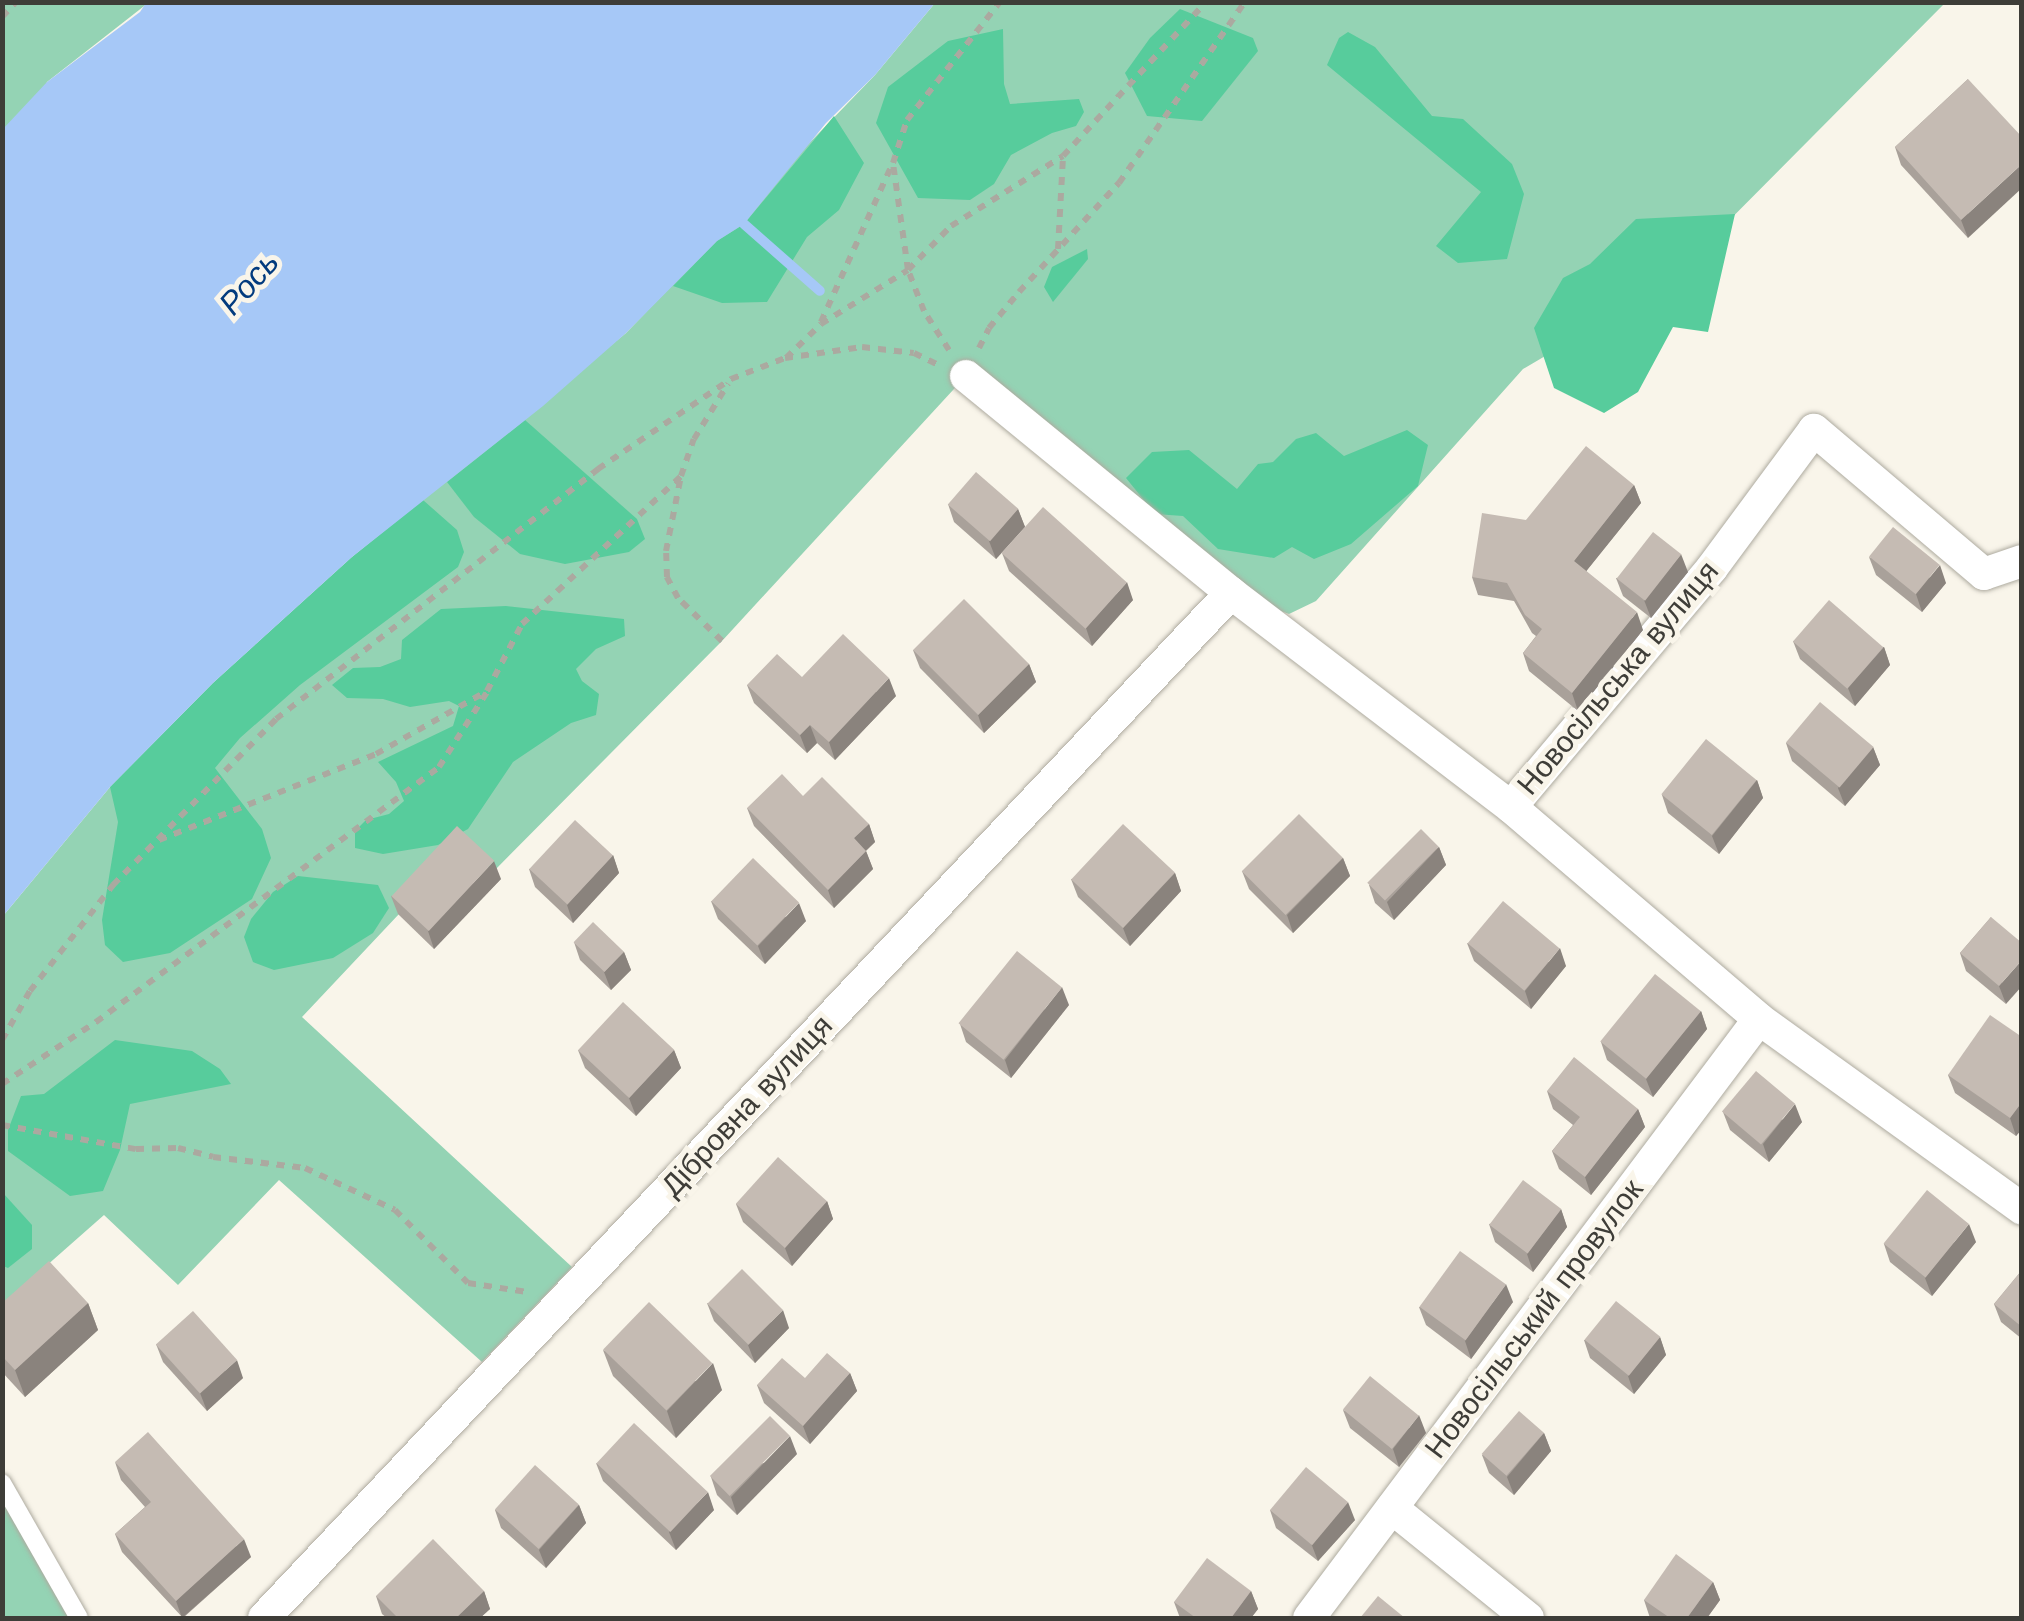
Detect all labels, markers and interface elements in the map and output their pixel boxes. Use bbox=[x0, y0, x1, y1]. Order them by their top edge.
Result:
water label: Рось bbox=[211, 243, 287, 323]
street label: Новосільська вулиця bbox=[1510, 554, 1726, 802]
street label: Дібровна вулиця bbox=[654, 1008, 840, 1204]
street label: Новосільський провулок bbox=[1417, 1172, 1651, 1466]

